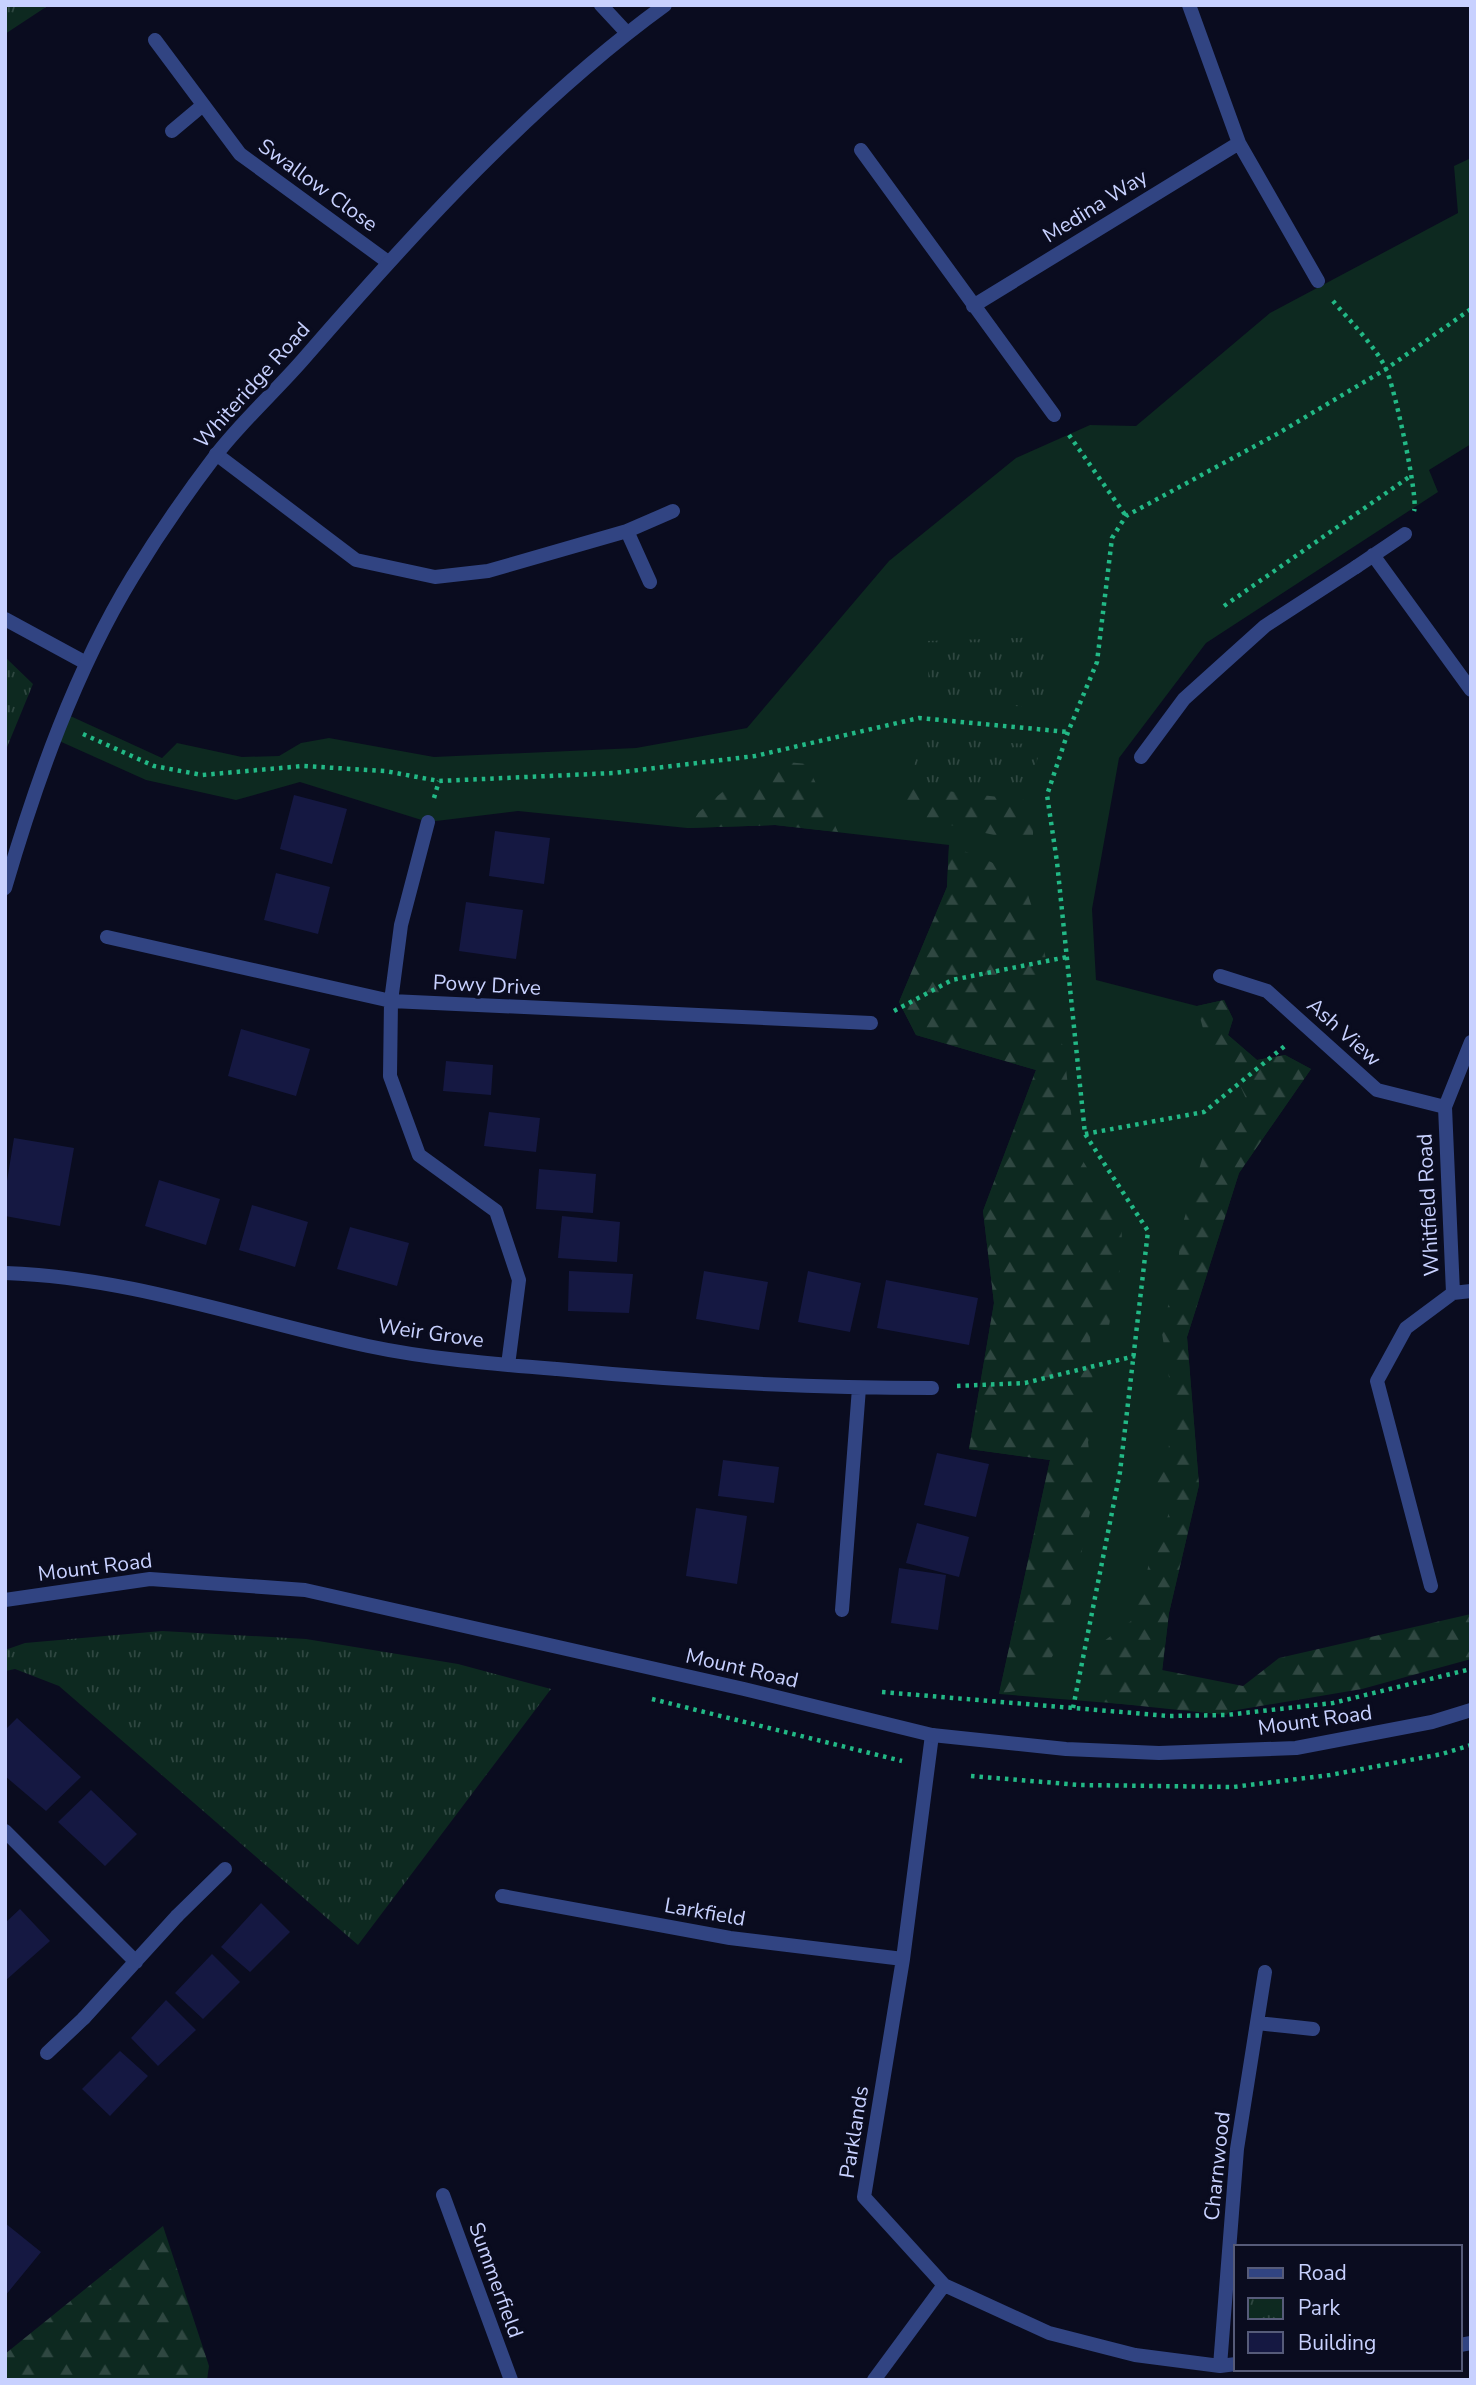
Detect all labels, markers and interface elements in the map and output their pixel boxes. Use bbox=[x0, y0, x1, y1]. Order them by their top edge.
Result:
street label: Swallow Close bbox=[253, 132, 383, 238]
street label: Medina Way bbox=[1037, 163, 1153, 249]
street label: Whiteridge Road bbox=[188, 316, 316, 454]
street label: Powy Drive bbox=[432, 968, 542, 1002]
street label: Ash View bbox=[1301, 991, 1387, 1073]
street label: Whitfield Road bbox=[1410, 1133, 1446, 1277]
street label: Weir Grove bbox=[376, 1312, 486, 1354]
street label: Mount Road bbox=[36, 1546, 154, 1588]
street label: Mount Road bbox=[683, 1641, 801, 1695]
street label: Mount Road bbox=[1256, 1698, 1374, 1742]
street label: Larkfield bbox=[662, 1891, 748, 1933]
street label: Parklands bbox=[833, 2084, 875, 2180]
street label: Charnwood bbox=[1197, 2110, 1237, 2222]
street label: Summerfield bbox=[462, 2218, 530, 2342]
legend bbox=[1234, 2245, 1462, 2371]
text: Road bbox=[1298, 2259, 1347, 2287]
text: Park bbox=[1298, 2294, 1340, 2322]
text: Building bbox=[1298, 2329, 1376, 2357]

